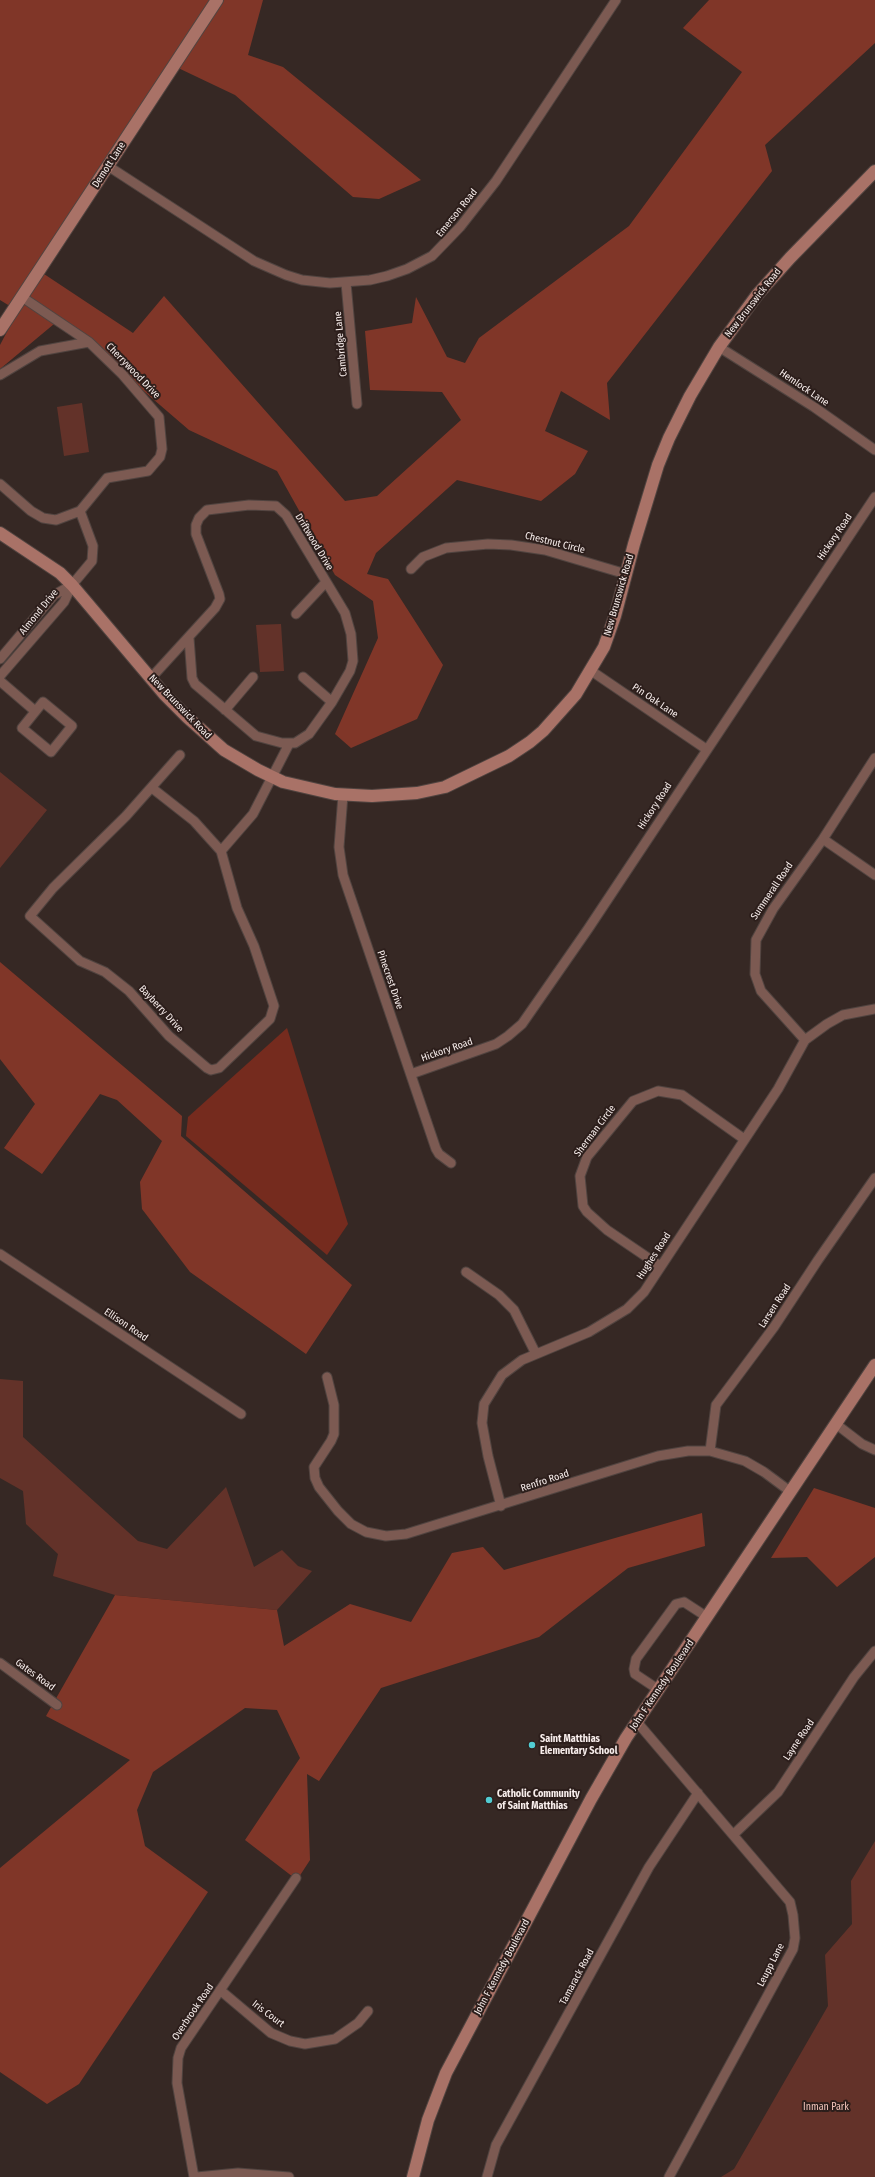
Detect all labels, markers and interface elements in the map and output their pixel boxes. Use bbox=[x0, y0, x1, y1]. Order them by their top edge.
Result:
street label: Demott Lane bbox=[90, 140, 128, 190]
street label: Emerson Road bbox=[434, 187, 480, 239]
street label: New Brunswick Road bbox=[722, 266, 784, 340]
street label: Cambridge Lane bbox=[332, 311, 350, 377]
street label: Cherrywood Drive bbox=[103, 341, 163, 401]
street label: Hemlock Lane bbox=[777, 367, 831, 409]
street label: Driftwood Drive bbox=[292, 511, 336, 573]
street label: Hickory Road bbox=[815, 511, 855, 563]
street label: Chestnut Circle bbox=[524, 530, 586, 556]
street label: New Brunswick Road bbox=[602, 553, 636, 637]
street label: Almond Drive bbox=[17, 587, 61, 637]
street label: New Brunswick Road bbox=[146, 672, 214, 742]
street label: Pin Oak Lane bbox=[630, 681, 680, 721]
street label: Hickory Road bbox=[635, 780, 675, 832]
street label: Summerall Road bbox=[748, 860, 796, 922]
street label: Pinecrest Drive bbox=[374, 949, 406, 1011]
street label: Bayberry Drive bbox=[136, 983, 186, 1035]
street label: Hickory Road bbox=[420, 1036, 474, 1064]
street label: Sherman Circle bbox=[572, 1103, 618, 1159]
street label: Hughes Road bbox=[634, 1230, 674, 1282]
street label: Larsen Road bbox=[756, 1282, 794, 1330]
street label: Ellison Road bbox=[102, 1306, 150, 1344]
street label: Renfro Road bbox=[519, 1468, 571, 1494]
street label: John F Kennedy Boulevard bbox=[627, 1637, 697, 1733]
street label: Gates Road bbox=[13, 1657, 57, 1693]
street label: Layne Road bbox=[781, 1717, 817, 1763]
place label: Saint Matthias Elementary School bbox=[540, 1733, 617, 1756]
marker: Saint Matthias Elementary School bbox=[527, 1740, 537, 1750]
place label: Catholic Community of Saint Matthias bbox=[497, 1788, 580, 1812]
marker: Catholic Community of Saint Matthias bbox=[484, 1795, 494, 1805]
street label: John F Kennedy Boulevard bbox=[472, 1917, 532, 2017]
street label: Leupp Lane bbox=[755, 1941, 787, 1989]
street label: Tamarack Road bbox=[557, 1947, 597, 2007]
street label: Overbrook Road bbox=[170, 1981, 216, 2043]
street label: Iris Court bbox=[249, 1998, 287, 2030]
park label: Inman Park bbox=[803, 2101, 849, 2113]

